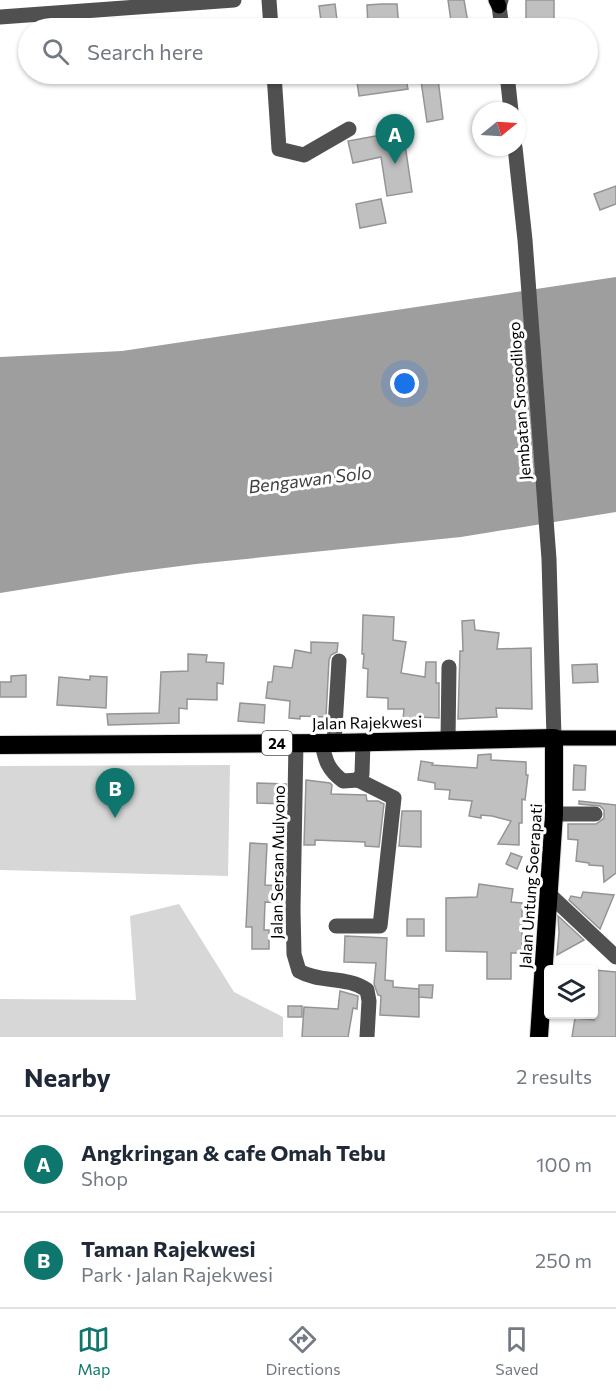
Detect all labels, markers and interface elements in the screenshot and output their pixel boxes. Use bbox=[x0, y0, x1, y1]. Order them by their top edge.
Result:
search box bbox=[18, 18, 598, 84]
icon: search bbox=[39, 35, 72, 68]
text: Search here bbox=[87, 38, 203, 65]
north arrow bbox=[472, 102, 526, 156]
pin: A bbox=[376, 114, 414, 164]
street label: Jembatan Srosodilogo bbox=[504, 321, 534, 481]
your location bbox=[390, 369, 419, 398]
water label: Bengawan Solo bbox=[247, 461, 373, 497]
street label: Jalan Rajekwesi bbox=[312, 712, 422, 732]
road number: 24 bbox=[262, 731, 292, 755]
pin: B bbox=[96, 768, 134, 818]
street label: Jalan Sersan Mulyono bbox=[266, 785, 288, 939]
street label: Jalan Untung Soerapati bbox=[515, 803, 545, 969]
map controls bbox=[544, 965, 598, 1019]
button: layers bbox=[544, 965, 598, 1019]
text: Nearby bbox=[24, 1061, 111, 1092]
text: 2 results bbox=[516, 1064, 592, 1088]
text: Angkringan & cafe Omah Tebu bbox=[81, 1139, 386, 1166]
text: A bbox=[36, 1152, 51, 1176]
text: 100 m bbox=[536, 1152, 592, 1176]
text: Shop bbox=[81, 1166, 128, 1190]
text: Taman Rajekwesi bbox=[81, 1235, 256, 1262]
text: B bbox=[37, 1248, 50, 1272]
text: 250 m bbox=[535, 1248, 592, 1272]
text: Park · Jalan Rajekwesi bbox=[81, 1262, 273, 1286]
tab: Map bbox=[77, 1323, 110, 1378]
tab: Directions bbox=[265, 1323, 340, 1378]
tab: Saved bbox=[495, 1323, 539, 1378]

